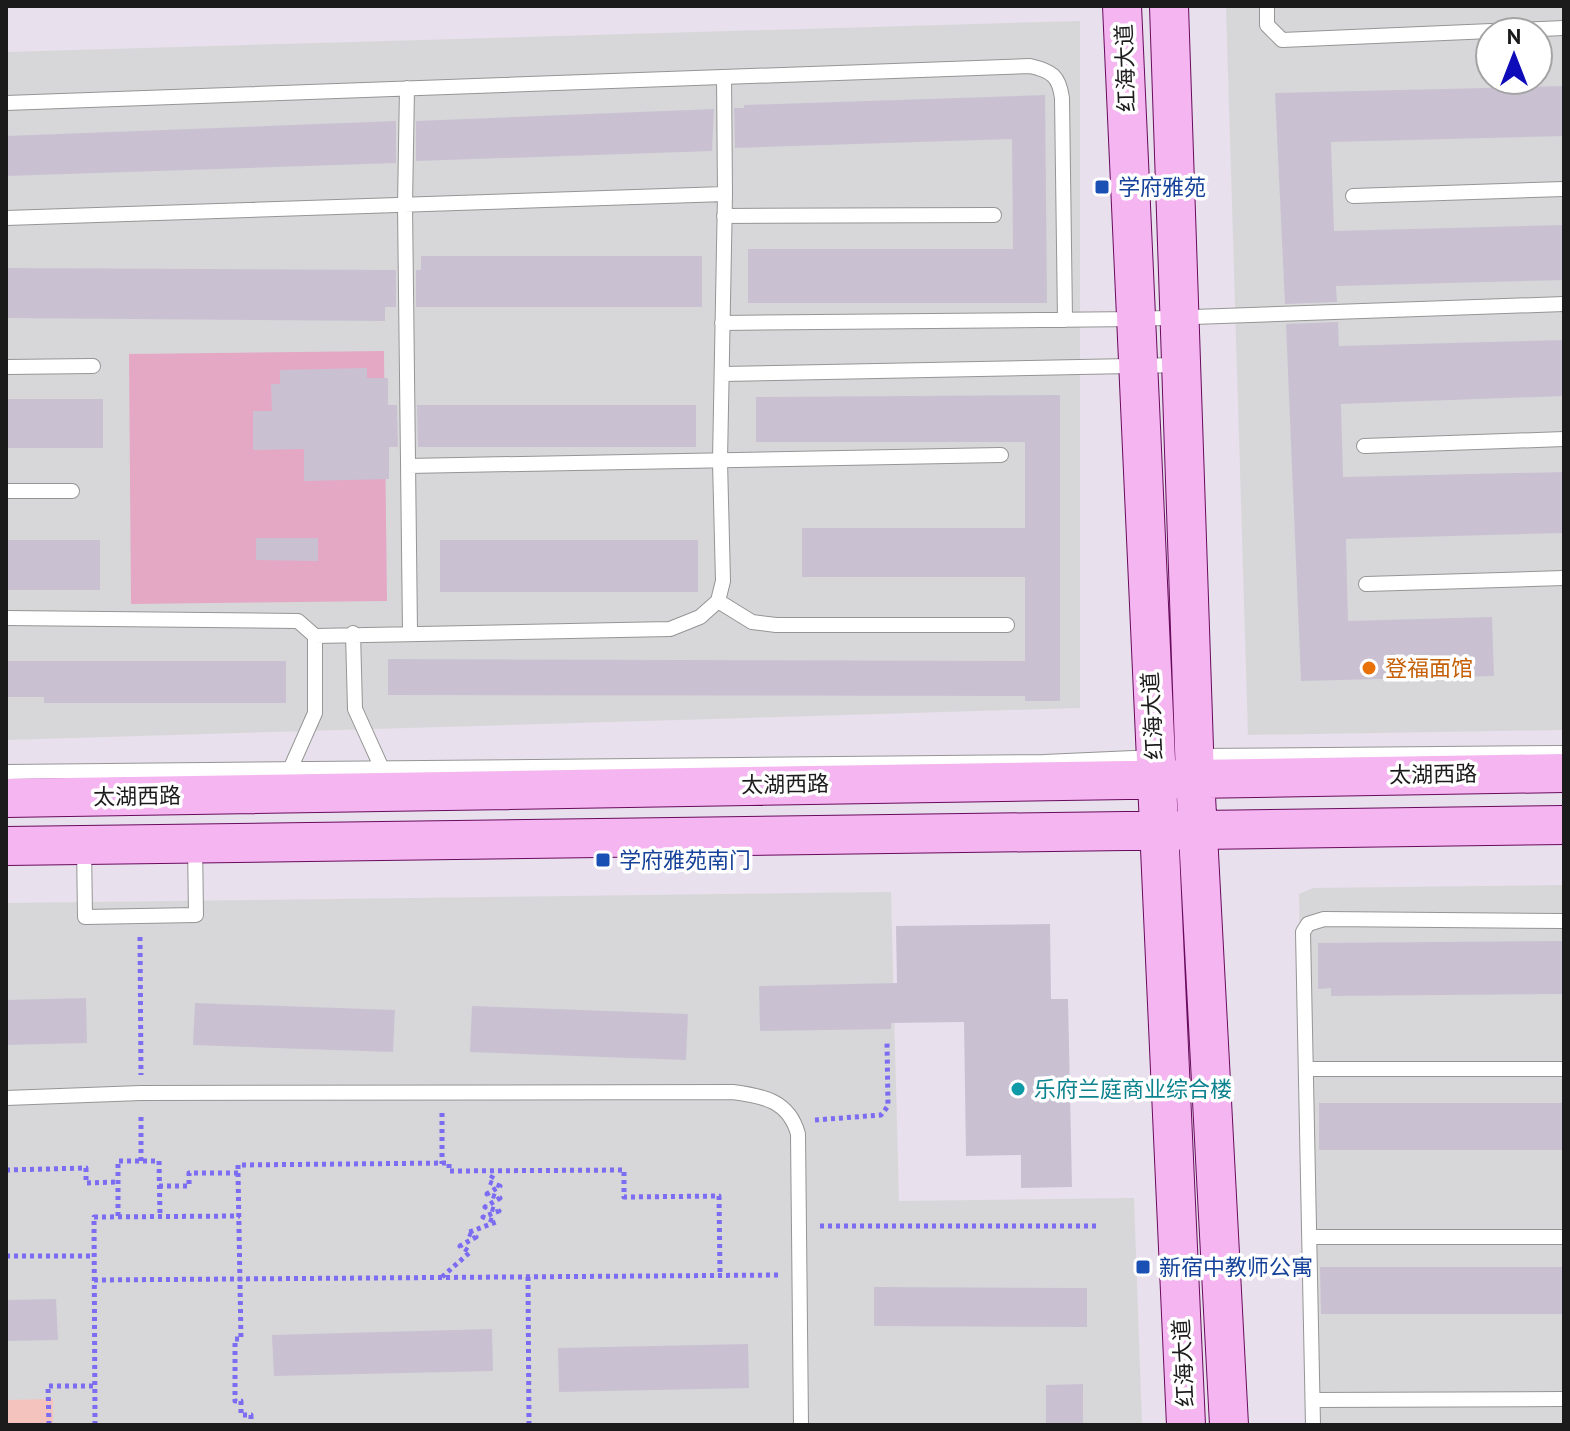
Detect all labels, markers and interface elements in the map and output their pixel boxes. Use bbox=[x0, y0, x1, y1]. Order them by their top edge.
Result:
north arrow bbox=[1474, 16, 1554, 96]
text: N bbox=[1507, 22, 1521, 50]
street label: 红海大道 bbox=[1109, 24, 1141, 112]
place label: 学府雅苑 bbox=[1118, 173, 1206, 201]
marker: 学府雅苑 bbox=[1093, 178, 1111, 196]
place label: 登福面馆 bbox=[1385, 654, 1473, 682]
marker: 登福面馆 bbox=[1360, 659, 1378, 677]
street label: 红海大道 bbox=[1136, 671, 1168, 761]
street label: 太湖西路 bbox=[1389, 759, 1477, 789]
street label: 太湖西路 bbox=[741, 769, 829, 799]
street label: 太湖西路 bbox=[93, 781, 181, 811]
place label: 学府雅苑南门 bbox=[619, 846, 751, 874]
marker: 学府雅苑南门 bbox=[594, 851, 612, 869]
place label: 乐府兰庭商业综合楼 bbox=[1034, 1075, 1232, 1103]
marker: 乐府兰庭商业综合楼 bbox=[1009, 1080, 1027, 1098]
place label: 新宿中教师公寓 bbox=[1159, 1253, 1313, 1281]
marker: 新宿中教师公寓 bbox=[1134, 1258, 1152, 1276]
street label: 红海大道 bbox=[1167, 1318, 1199, 1408]

